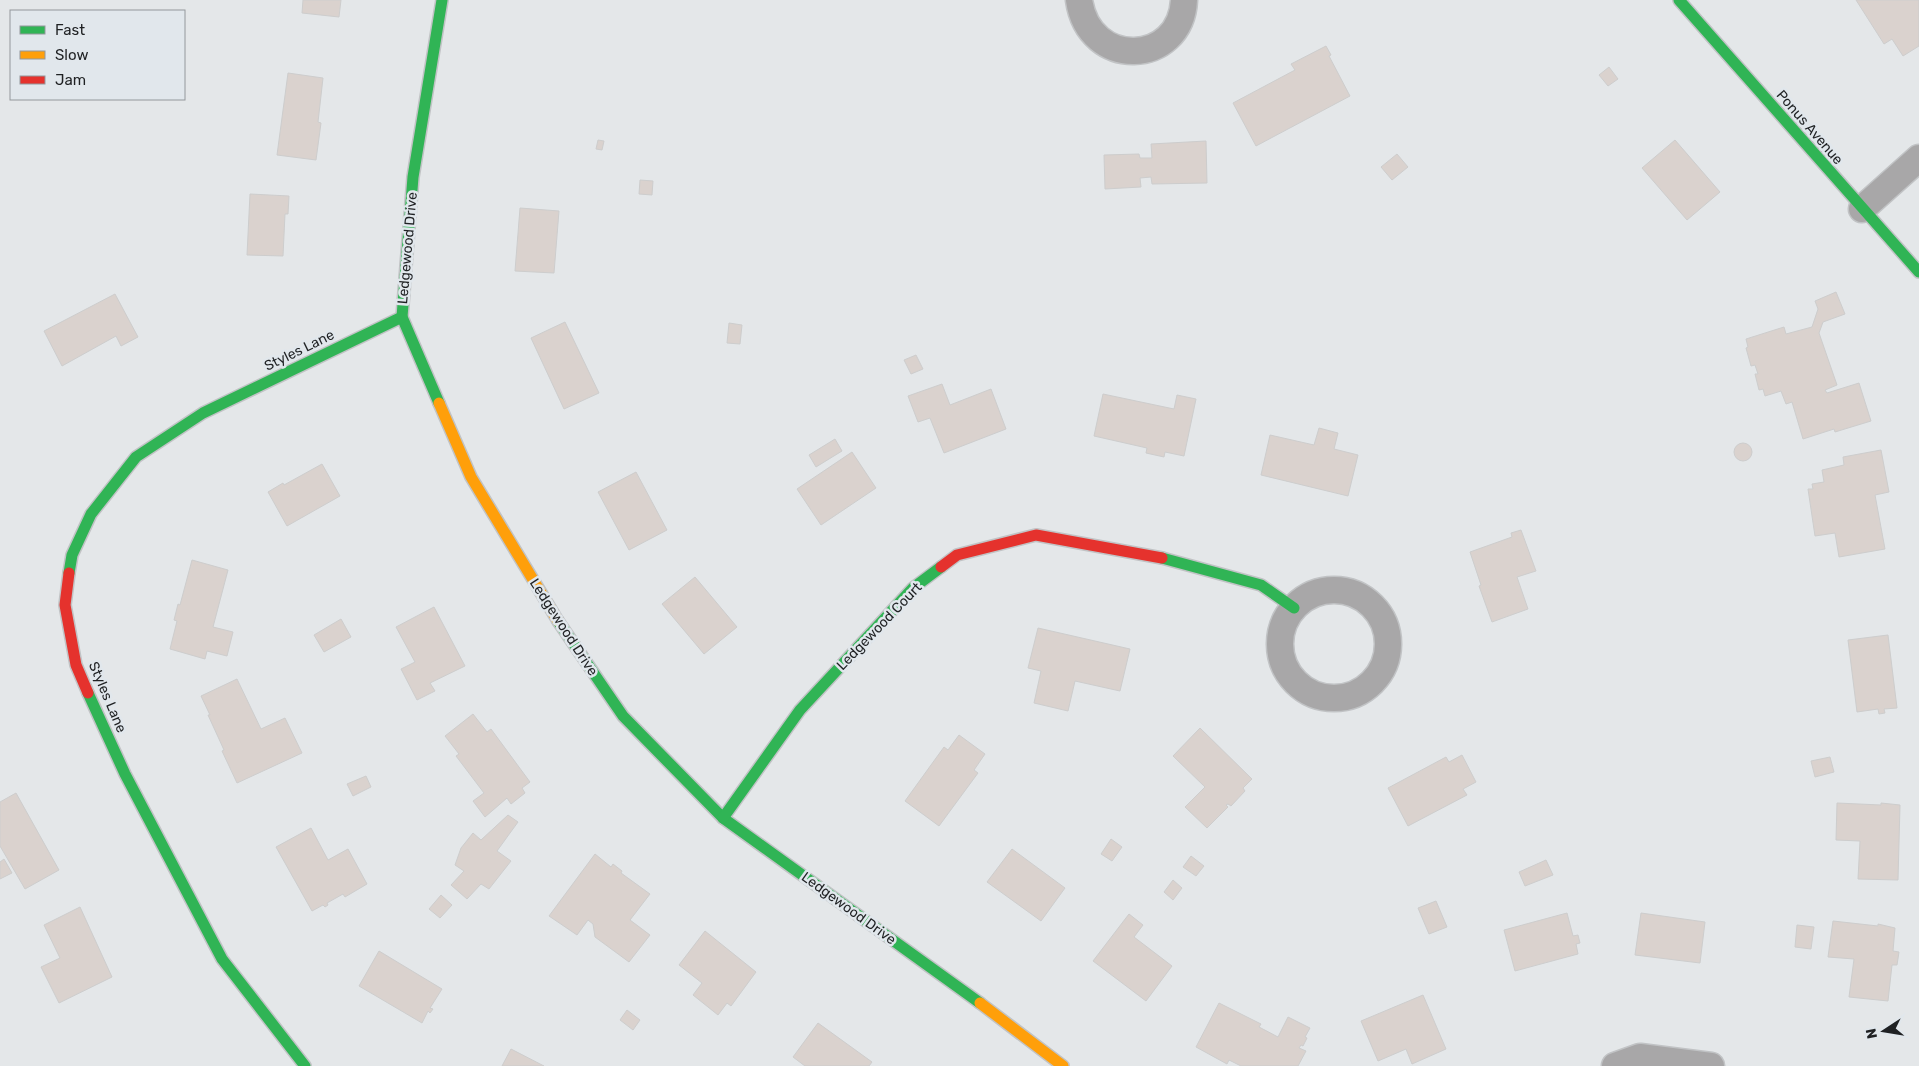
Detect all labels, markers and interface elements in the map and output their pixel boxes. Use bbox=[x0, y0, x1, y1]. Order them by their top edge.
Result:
legend bbox=[10, 10, 185, 100]
text: Fast bbox=[55, 21, 85, 39]
text: Slow bbox=[55, 46, 88, 64]
text: Jam bbox=[55, 71, 86, 89]
street label: Ponus Avenue bbox=[1773, 87, 1847, 168]
street label: Ledgewood Drive bbox=[394, 191, 421, 305]
street label: Styles Lane bbox=[261, 326, 337, 375]
street label: Ledgewood Drive bbox=[526, 575, 601, 679]
street label: Ledgewood Court bbox=[833, 579, 926, 674]
street label: Styles Lane bbox=[85, 659, 130, 735]
street label: Ledgewood Drive bbox=[798, 868, 899, 948]
north arrow bbox=[1859, 1006, 1909, 1056]
text: N bbox=[1862, 1027, 1881, 1040]

